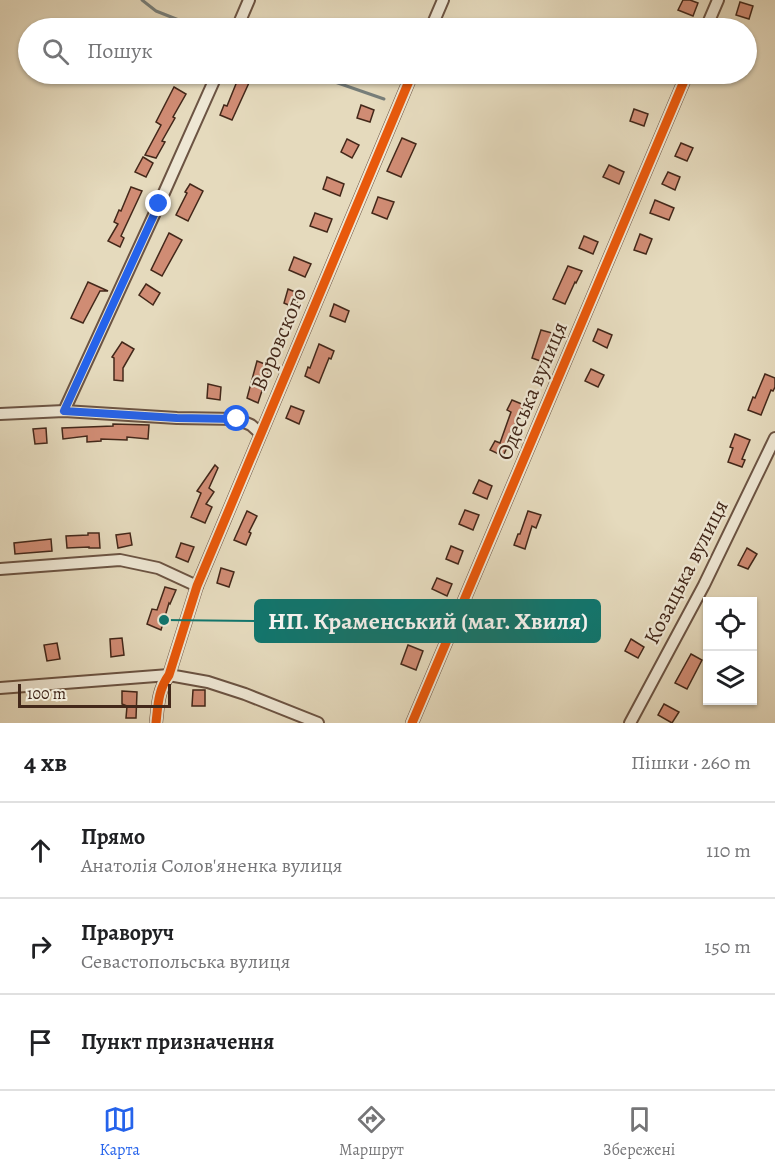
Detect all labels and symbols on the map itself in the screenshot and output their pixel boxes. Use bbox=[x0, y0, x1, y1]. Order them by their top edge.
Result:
route end bbox=[145, 190, 171, 216]
street label: Воровского bbox=[244, 283, 314, 395]
street label: Одеська вулиця bbox=[489, 317, 575, 465]
route start bbox=[223, 405, 249, 431]
street label: Козацька вулиця bbox=[637, 495, 735, 649]
callout: НП. Краменський (маг. Хвиля) bbox=[255, 600, 600, 642]
text: НП. Краменський (маг. Хвиля) bbox=[268, 605, 588, 637]
scale bar bbox=[18, 681, 171, 708]

